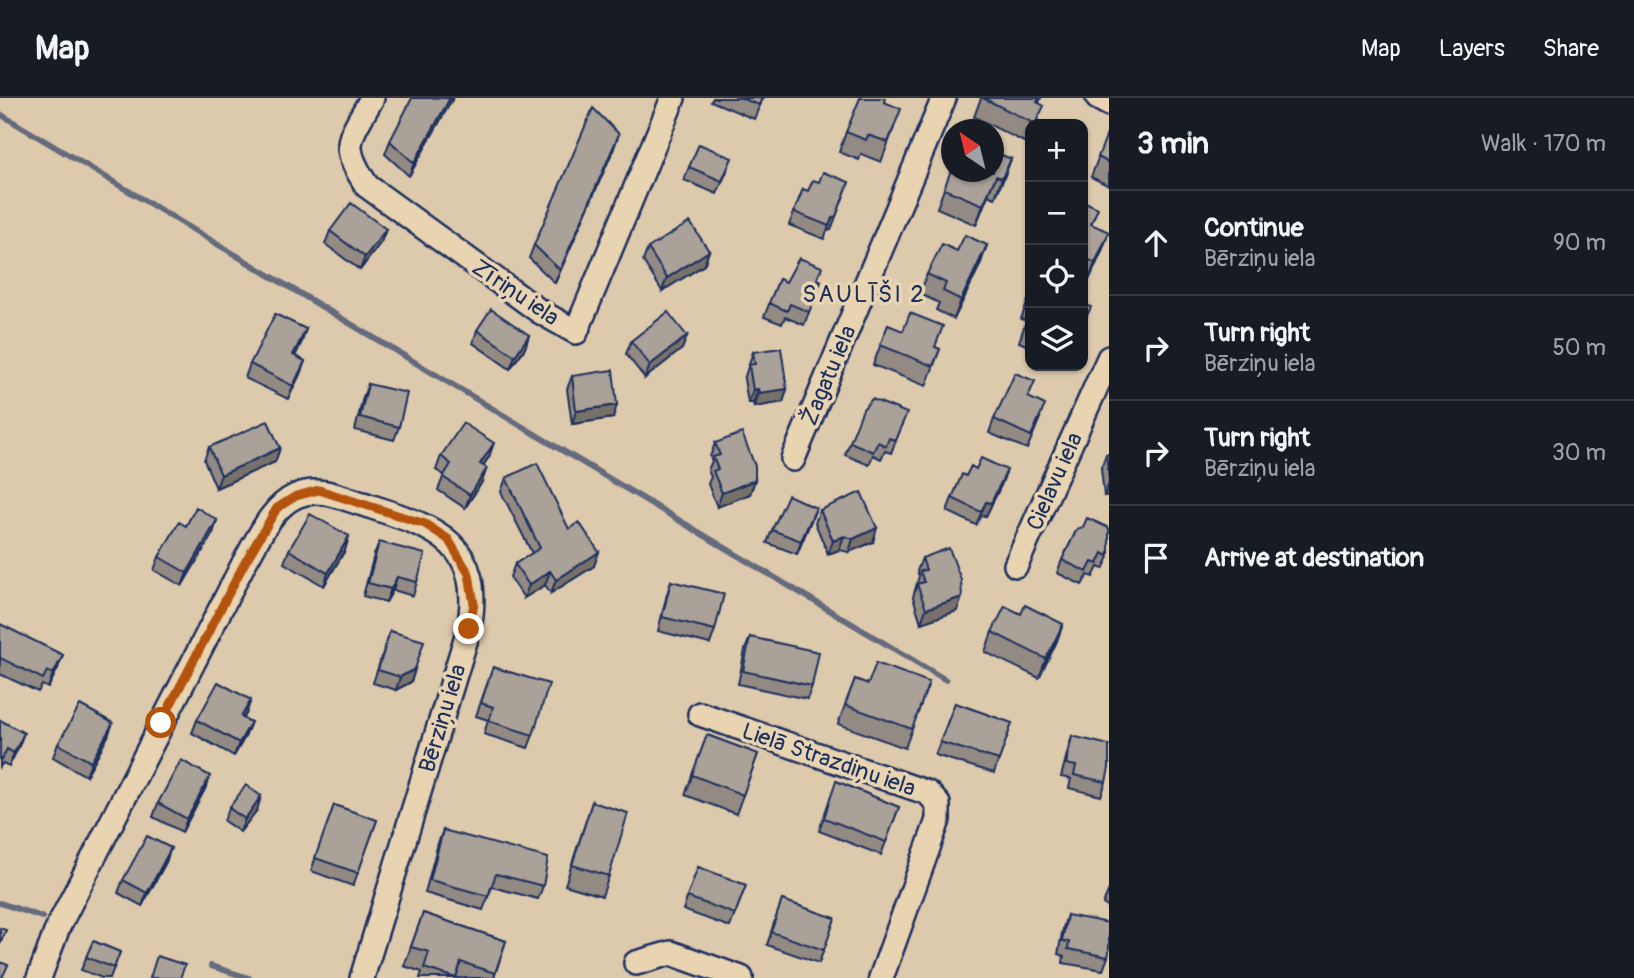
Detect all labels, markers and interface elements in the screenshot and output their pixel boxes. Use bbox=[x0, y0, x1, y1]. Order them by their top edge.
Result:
text: Map bbox=[35, 28, 90, 69]
text: Map bbox=[1361, 34, 1401, 63]
text: Layers bbox=[1439, 34, 1505, 63]
text: Share bbox=[1543, 34, 1599, 63]
north arrow bbox=[941, 119, 1004, 182]
map controls bbox=[1025, 119, 1088, 371]
button: + bbox=[1025, 119, 1088, 182]
text: 3 min bbox=[1137, 125, 1209, 162]
text: Walk · 170 m bbox=[1481, 129, 1606, 158]
button: − bbox=[1025, 182, 1088, 245]
text: Continue bbox=[1204, 212, 1304, 244]
icon: ahead bbox=[1137, 224, 1175, 262]
text: 90 m bbox=[1553, 228, 1606, 257]
text: Bērziņu iela bbox=[1204, 244, 1316, 273]
button: locate bbox=[1025, 245, 1088, 308]
street label: Zīriņu iela bbox=[467, 253, 565, 332]
district label: SAULĪŠI 2 bbox=[802, 279, 926, 309]
button: layers bbox=[1025, 308, 1088, 371]
text: Turn right bbox=[1204, 317, 1310, 349]
street label: Žagatu iela bbox=[794, 321, 863, 430]
icon: right bbox=[1137, 329, 1175, 367]
text: 50 m bbox=[1552, 333, 1606, 362]
text: Bērziņu iela bbox=[1204, 349, 1316, 378]
text: Turn right bbox=[1204, 422, 1310, 454]
street label: Cielavu iela bbox=[1020, 428, 1089, 535]
icon: right bbox=[1137, 434, 1175, 472]
text: 30 m bbox=[1552, 438, 1606, 467]
text: Bērziņu iela bbox=[1204, 454, 1316, 483]
icon: arrive bbox=[1137, 539, 1175, 577]
text: Arrive at destination bbox=[1204, 542, 1424, 574]
route end bbox=[453, 613, 484, 644]
street label: Bērziņu iela bbox=[412, 661, 473, 776]
route start bbox=[145, 707, 176, 738]
street label: Lielā Strazdiņu iela bbox=[738, 716, 919, 803]

